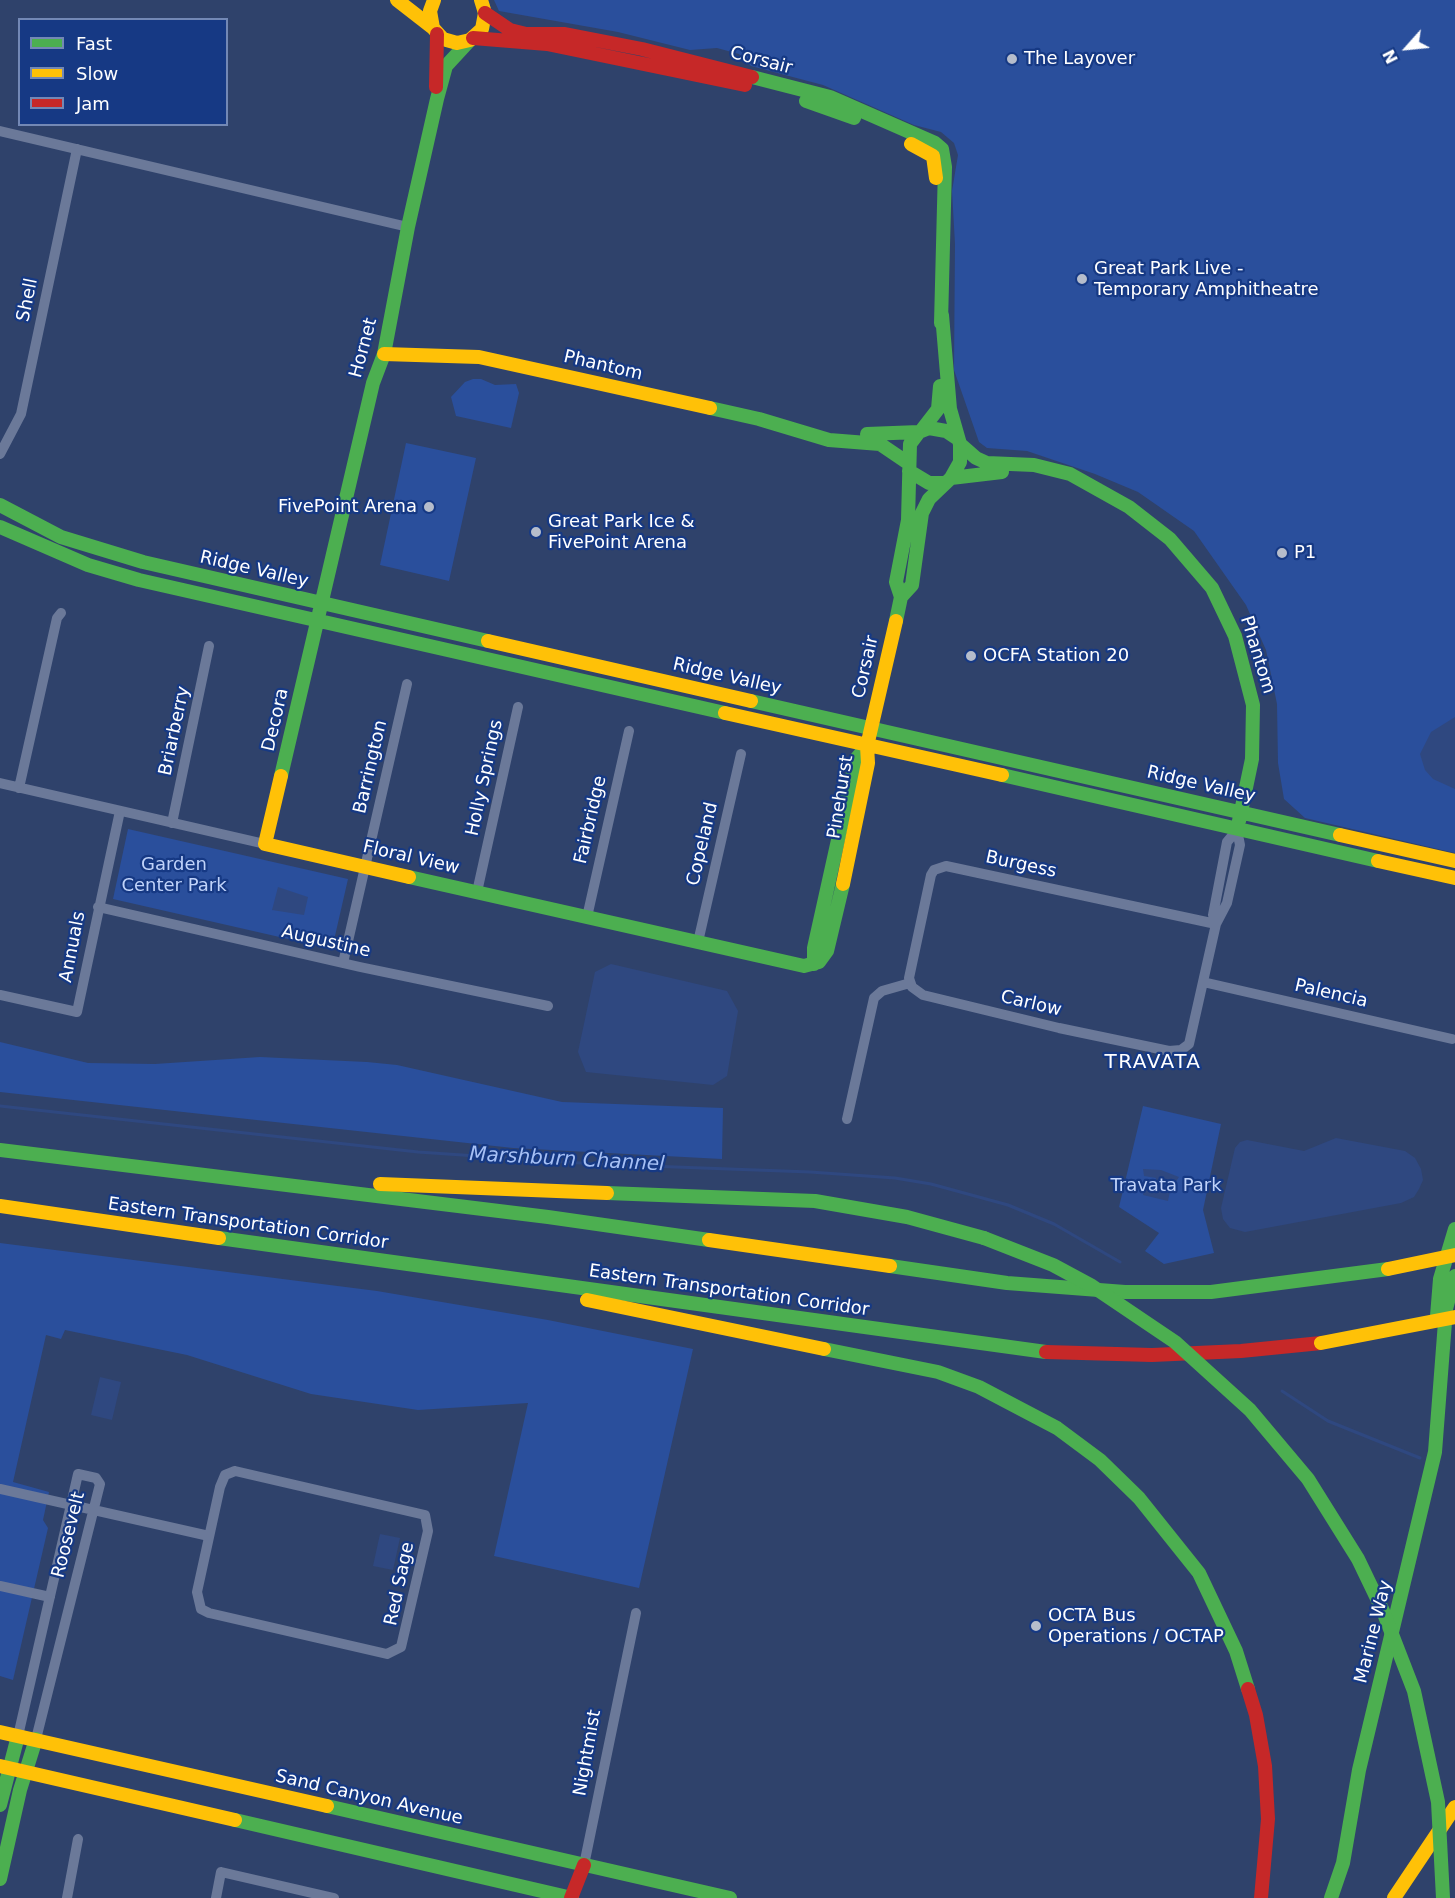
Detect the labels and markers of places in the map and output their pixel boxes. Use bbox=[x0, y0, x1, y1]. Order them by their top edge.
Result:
place label: The Layover bbox=[1024, 48, 1135, 70]
marker: The Layover bbox=[1005, 52, 1019, 66]
place label: Great Park Live - Temporary Amphitheatre bbox=[1094, 258, 1319, 300]
marker: Great Park Live - Temporary Amphitheatre bbox=[1075, 272, 1089, 286]
place label: FivePoint Arena bbox=[278, 496, 417, 518]
marker: FivePoint Arena bbox=[422, 500, 436, 514]
place label: Great Park Ice & FivePoint Arena bbox=[548, 511, 694, 554]
marker: Great Park Ice & FivePoint Arena bbox=[529, 525, 543, 539]
place label: P1 bbox=[1294, 542, 1316, 564]
marker: P1 bbox=[1275, 546, 1289, 560]
place label: OCFA Station 20 bbox=[983, 645, 1129, 667]
marker: OCFA Station 20 bbox=[964, 649, 978, 663]
place label: OCTA Bus Operations / OCTAP bbox=[1048, 1605, 1224, 1648]
marker: OCTA Bus Operations / OCTAP bbox=[1029, 1619, 1043, 1633]

